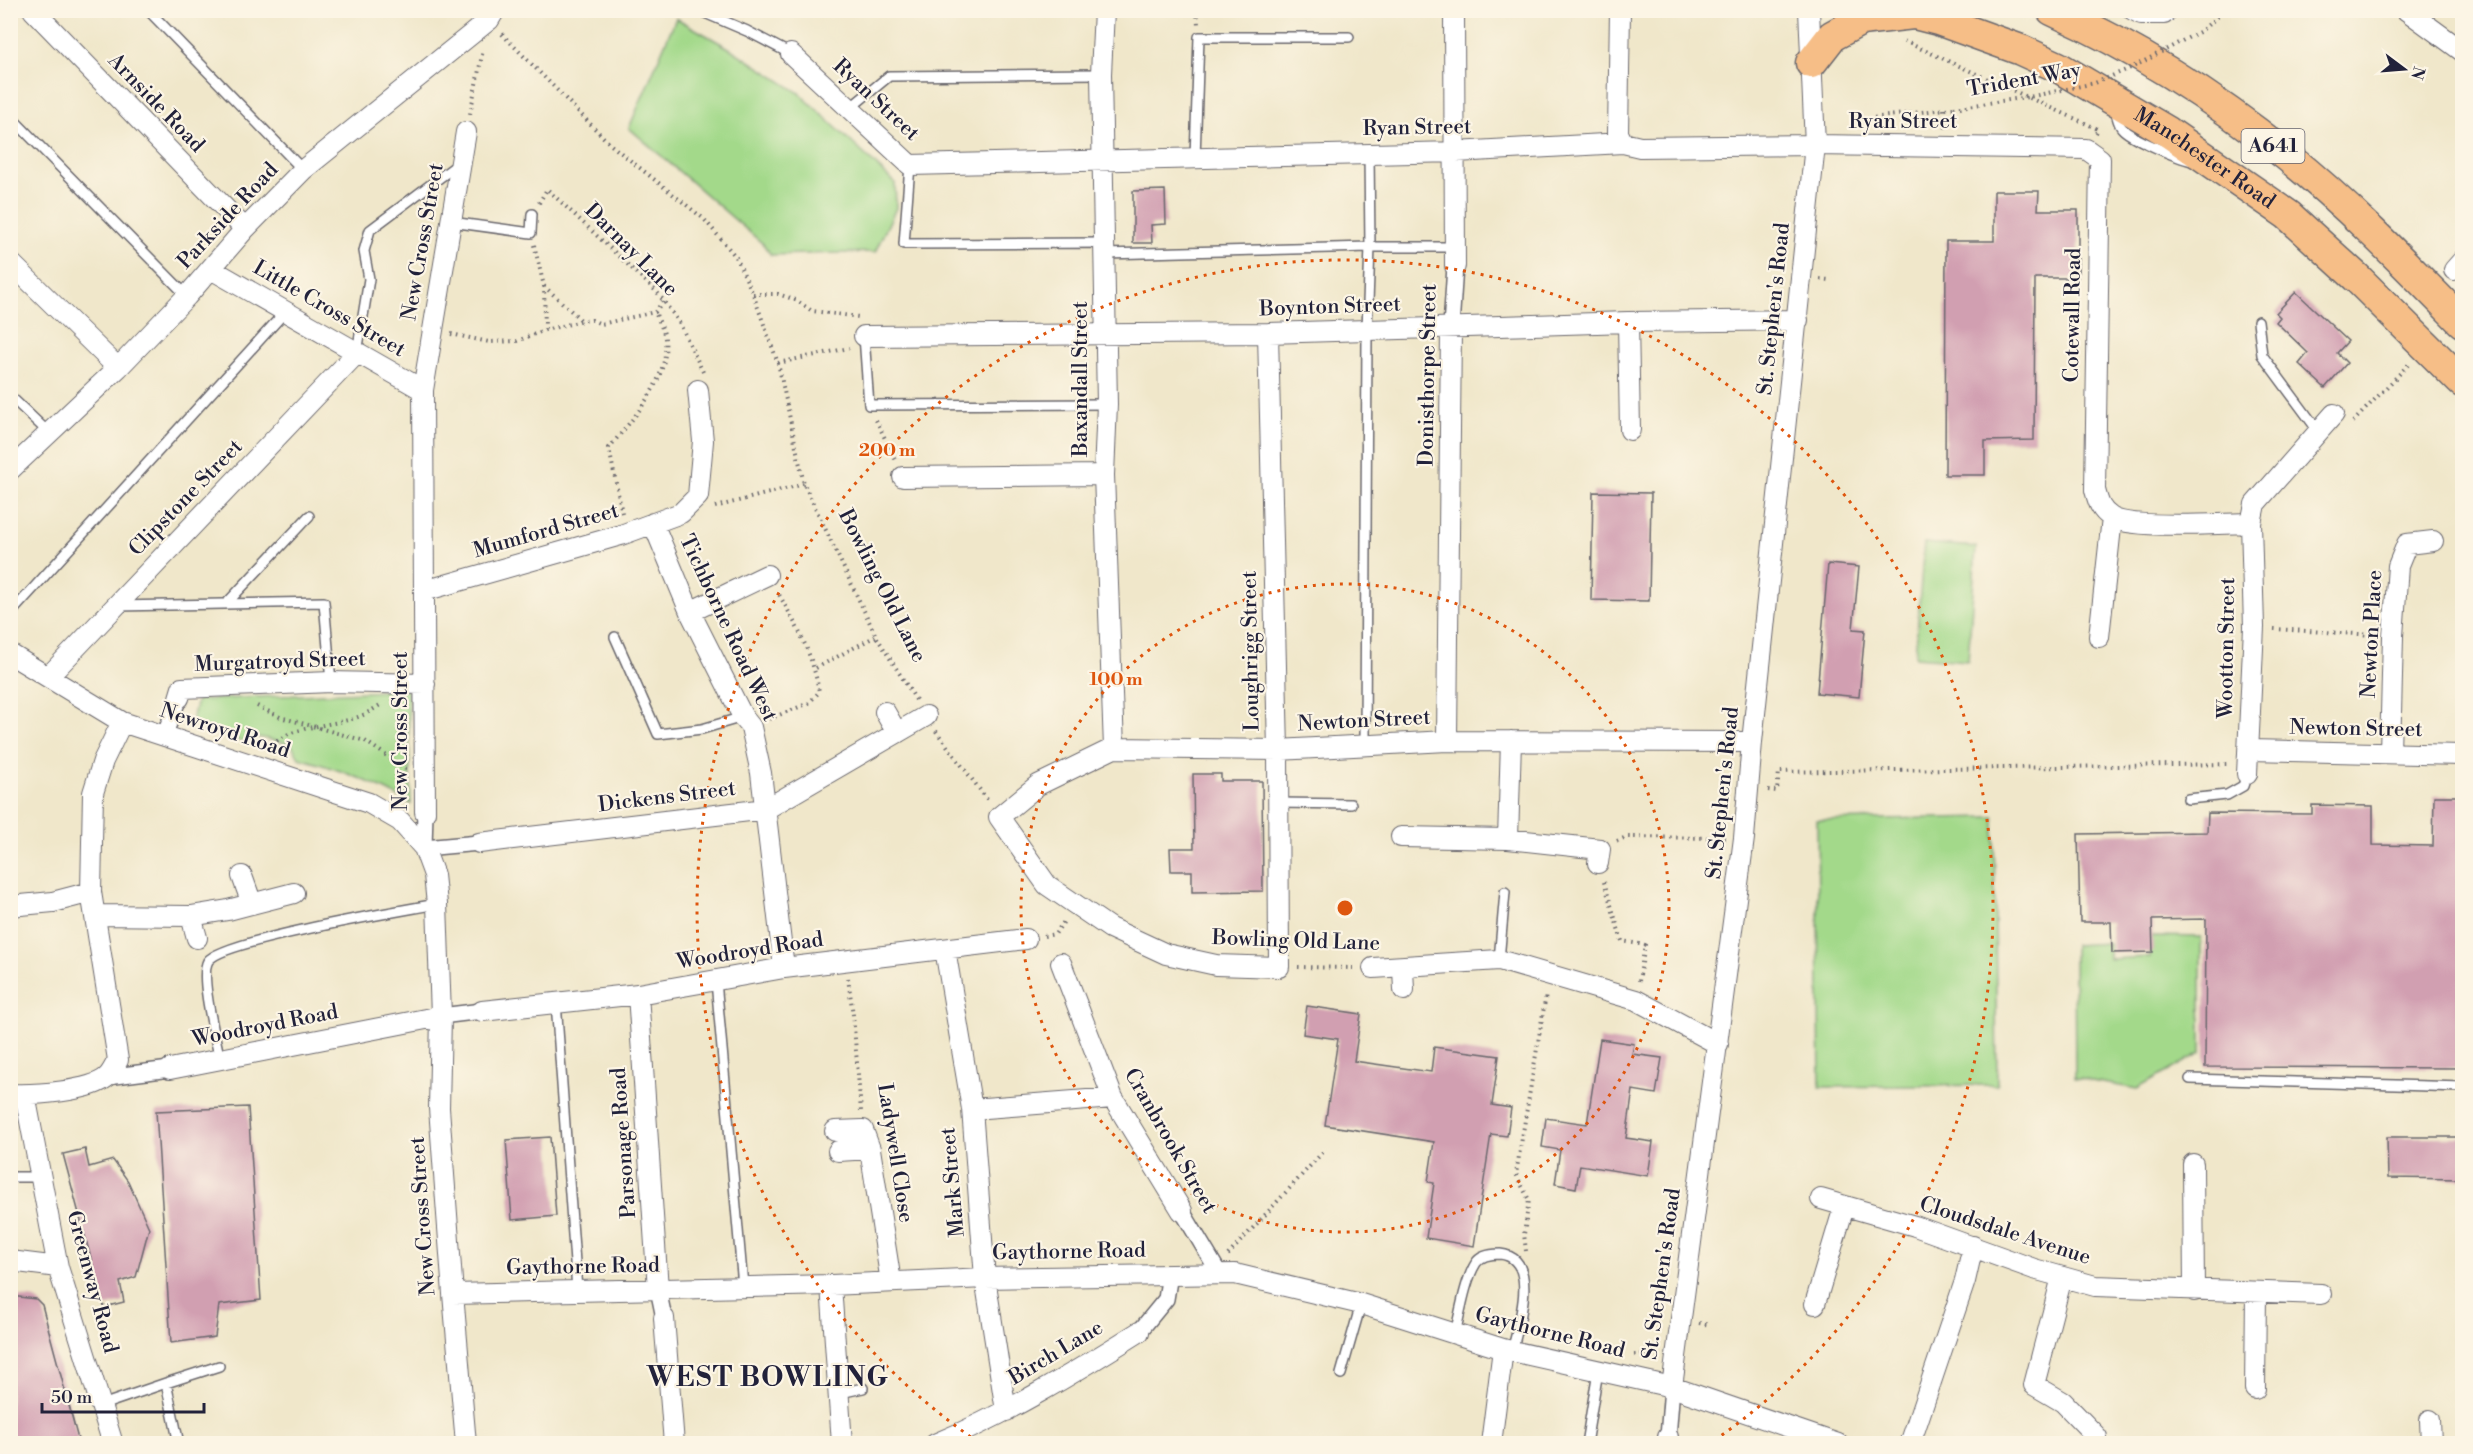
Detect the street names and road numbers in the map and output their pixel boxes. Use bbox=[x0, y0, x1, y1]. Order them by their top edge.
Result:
street label: Arnside Road bbox=[101, 47, 210, 158]
street label: Ryan Street bbox=[827, 53, 925, 147]
street label: Trident Way bbox=[1965, 57, 2084, 103]
street label: Manchester Road bbox=[2129, 102, 2280, 215]
street label: Ryan Street bbox=[1849, 109, 1958, 135]
street label: Ryan Street bbox=[1362, 114, 1472, 142]
road number: A641 bbox=[2242, 129, 2304, 163]
street label: Parkside Road bbox=[172, 157, 284, 275]
street label: New Cross Street bbox=[396, 161, 450, 323]
street label: Darnay Lane bbox=[579, 198, 683, 302]
street label: St. Stephen's Road bbox=[1752, 221, 1796, 396]
street label: Cotewall Road bbox=[2059, 247, 2087, 383]
street label: Little Cross Street bbox=[248, 255, 410, 363]
street label: Donisthorpe Street bbox=[1413, 283, 1443, 467]
street label: Boynton Street bbox=[1258, 292, 1402, 323]
street label: Baxandall Street bbox=[1068, 300, 1094, 458]
street label: Clipstone Street bbox=[124, 434, 249, 562]
street label: Mumford Street bbox=[470, 498, 622, 564]
street label: Bowling Old Lane bbox=[832, 504, 932, 667]
street label: Tichborne Road West bbox=[673, 530, 783, 726]
street label: Newton Place bbox=[2356, 569, 2388, 699]
street label: Loughrigg Street bbox=[1237, 570, 1265, 732]
street label: Wootton Street bbox=[2213, 577, 2241, 720]
street label: Murgatroyd Street bbox=[194, 646, 367, 678]
street label: New Cross Street bbox=[388, 651, 414, 811]
street label: Newroyd Road bbox=[157, 698, 293, 764]
street label: Newton Street bbox=[1297, 705, 1432, 737]
street label: St. Stephen's Road bbox=[1701, 705, 1745, 880]
street label: Newton Street bbox=[2289, 715, 2423, 743]
street label: Dickens Street bbox=[597, 776, 738, 818]
street label: Bowling Old Lane bbox=[1211, 925, 1380, 957]
street label: Woodroyd Road bbox=[674, 927, 825, 976]
street label: Woodroyd Road bbox=[189, 999, 340, 1053]
street label: Cranbrook Street bbox=[1118, 1064, 1222, 1219]
street label: Parsonage Road bbox=[606, 1067, 642, 1219]
street label: Ladywell Close bbox=[871, 1081, 919, 1225]
street label: Mark Street bbox=[935, 1125, 971, 1238]
street label: New Cross Street bbox=[404, 1135, 442, 1296]
street label: St. Stephen's Road bbox=[1637, 1186, 1687, 1362]
street label: Cloudsdale Avenue bbox=[1916, 1191, 2094, 1271]
street label: Greenway Road bbox=[61, 1208, 124, 1356]
street label: Gaythorne Road bbox=[992, 1238, 1146, 1266]
street label: Gaythorne Road bbox=[506, 1253, 660, 1281]
street label: Gaythorne Road bbox=[1472, 1302, 1628, 1364]
street label: Birch Lane bbox=[1003, 1315, 1108, 1392]

